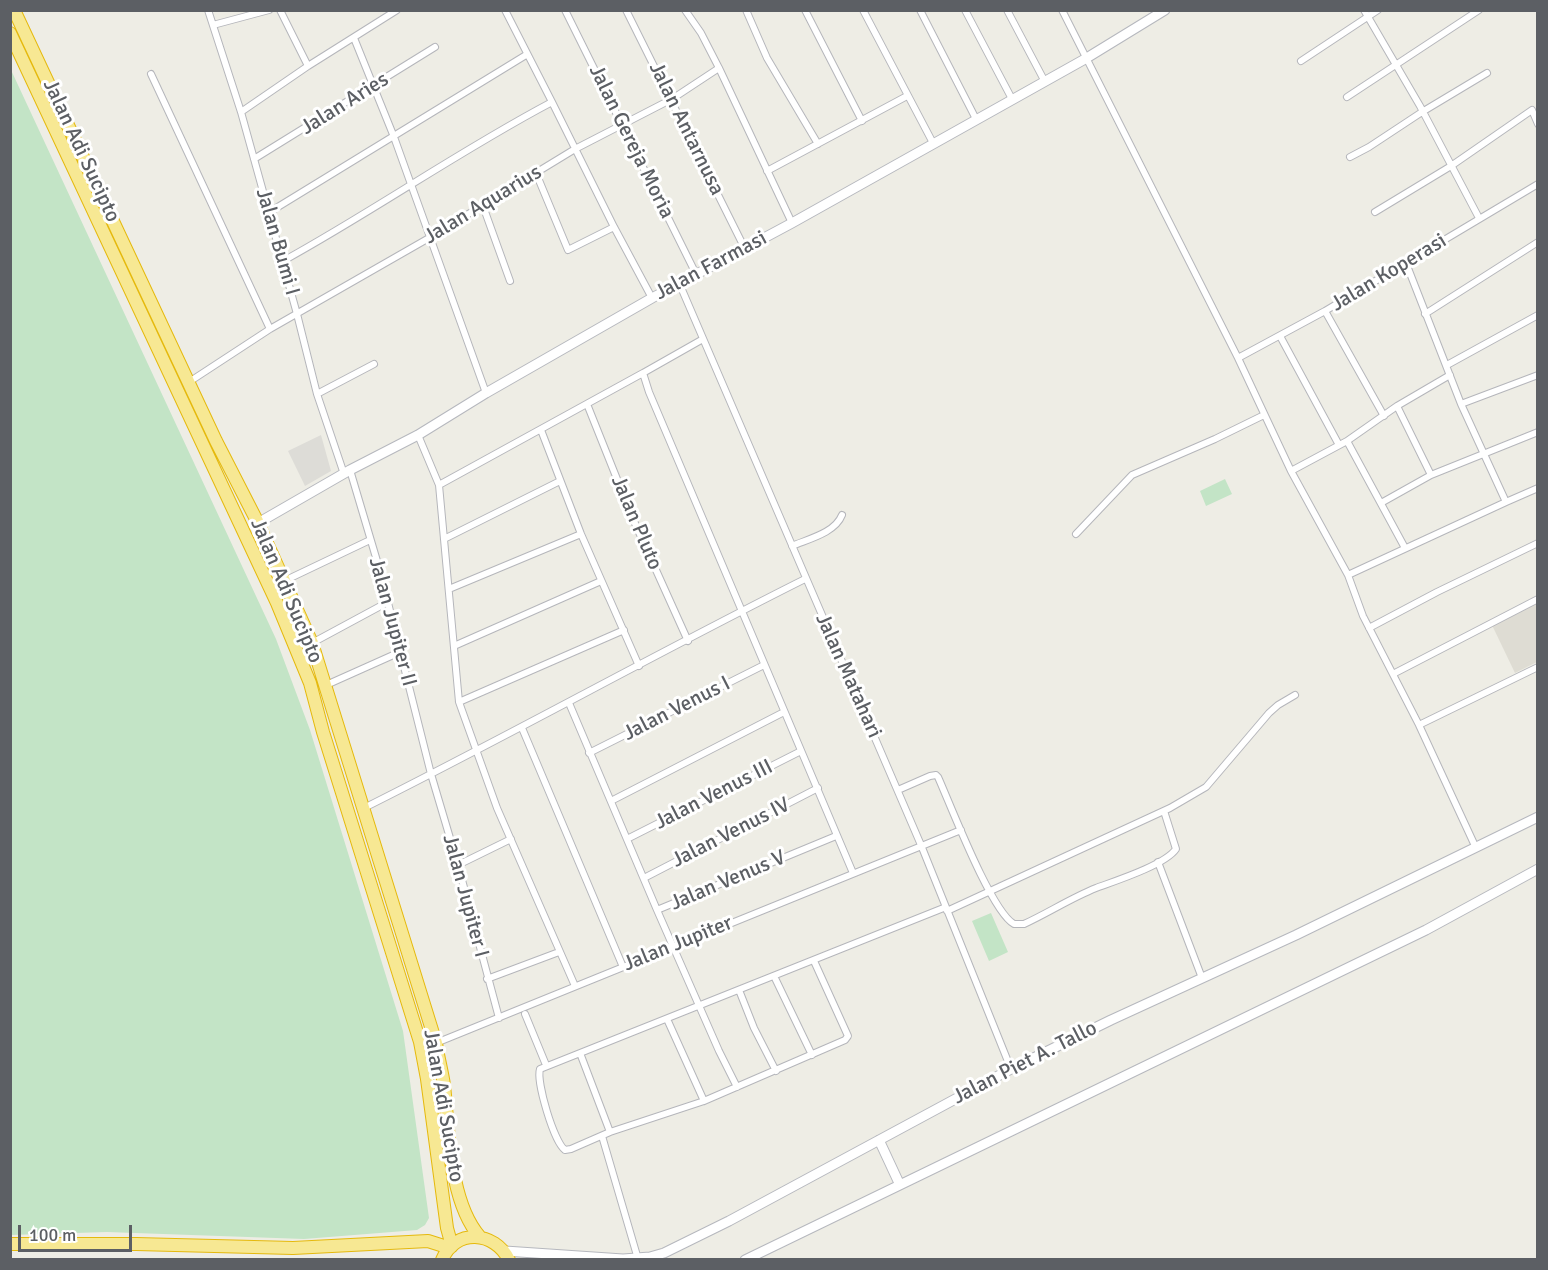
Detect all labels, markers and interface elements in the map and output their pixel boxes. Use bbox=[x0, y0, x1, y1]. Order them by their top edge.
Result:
street label: Jalan Antarnusa bbox=[643, 58, 729, 200]
street label: Jalan Gereja Moria bbox=[583, 61, 679, 223]
street label: Jalan Aries bbox=[296, 67, 394, 141]
street label: Jalan Adi Sucipto bbox=[37, 76, 125, 226]
street label: Jalan Aquarius bbox=[420, 160, 546, 250]
street label: Jalan Bumi I bbox=[250, 186, 304, 298]
street label: Jalan Farmasi bbox=[651, 226, 771, 306]
street label: Jalan Koperasi bbox=[1327, 229, 1451, 317]
street label: Jalan Pluto bbox=[605, 472, 667, 574]
street label: Jalan Adi Sucipto bbox=[244, 515, 328, 667]
street label: Jalan Jupiter II bbox=[363, 555, 421, 689]
street label: Jalan Matahari bbox=[809, 610, 887, 742]
street label: Jalan Venus I bbox=[619, 671, 735, 747]
street label: Jalan Venus III bbox=[651, 754, 777, 836]
street label: Jalan Venus IV bbox=[668, 793, 794, 873]
street label: Jalan Jupiter I bbox=[436, 832, 494, 960]
street label: Jalan Venus V bbox=[667, 845, 789, 917]
street label: Jalan Jupiter bbox=[620, 911, 736, 977]
street label: Jalan Piet A. Tallo bbox=[949, 1016, 1101, 1110]
street label: Jalan Adi Sucipto bbox=[417, 1028, 469, 1184]
scale bar bbox=[21, 1213, 135, 1251]
text: 100 m bbox=[29, 1224, 76, 1246]

